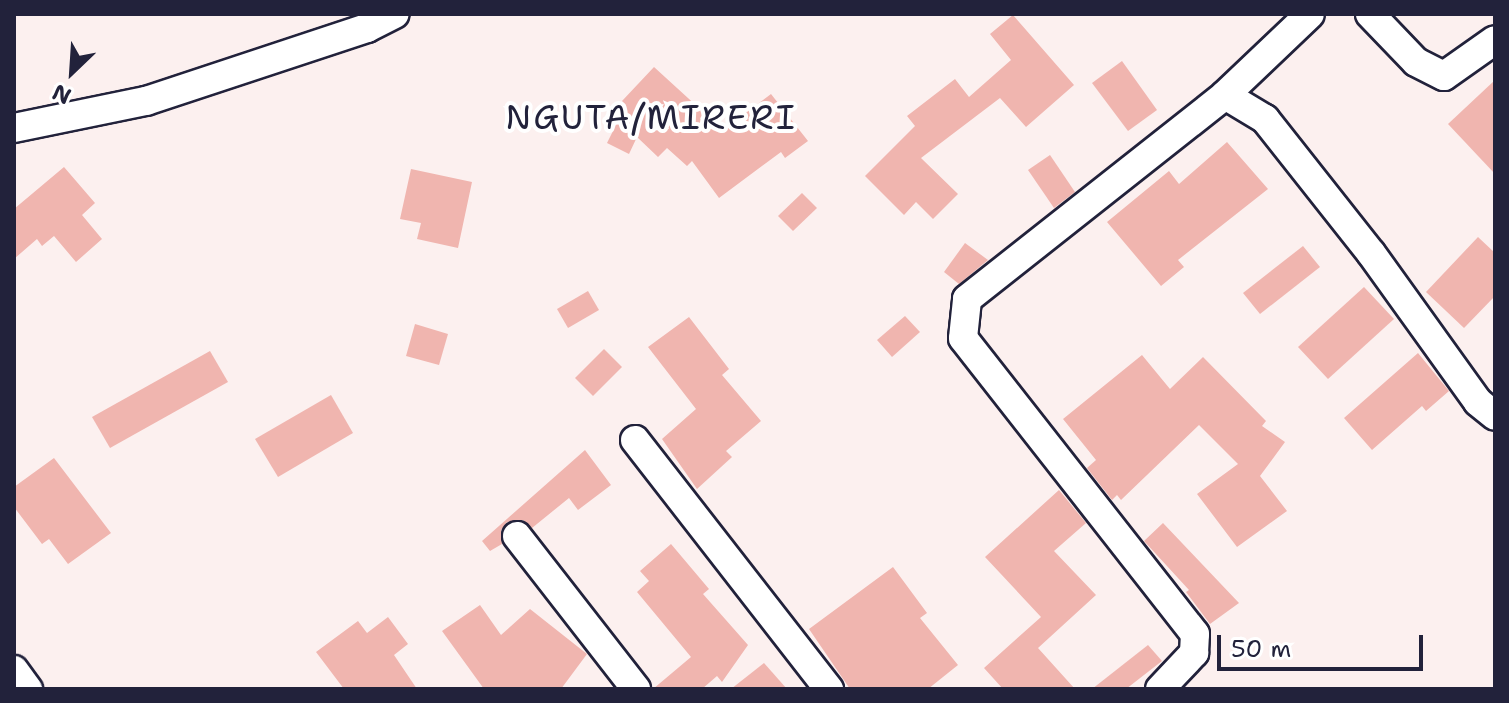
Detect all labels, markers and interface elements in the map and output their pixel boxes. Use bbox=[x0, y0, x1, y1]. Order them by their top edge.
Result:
north arrow bbox=[32, 32, 112, 112]
text: N bbox=[48, 77, 76, 111]
district label: NGUTA/MIRERI bbox=[505, 98, 797, 138]
scale bar bbox=[1221, 619, 1427, 669]
text: 50 m bbox=[1231, 633, 1291, 665]

